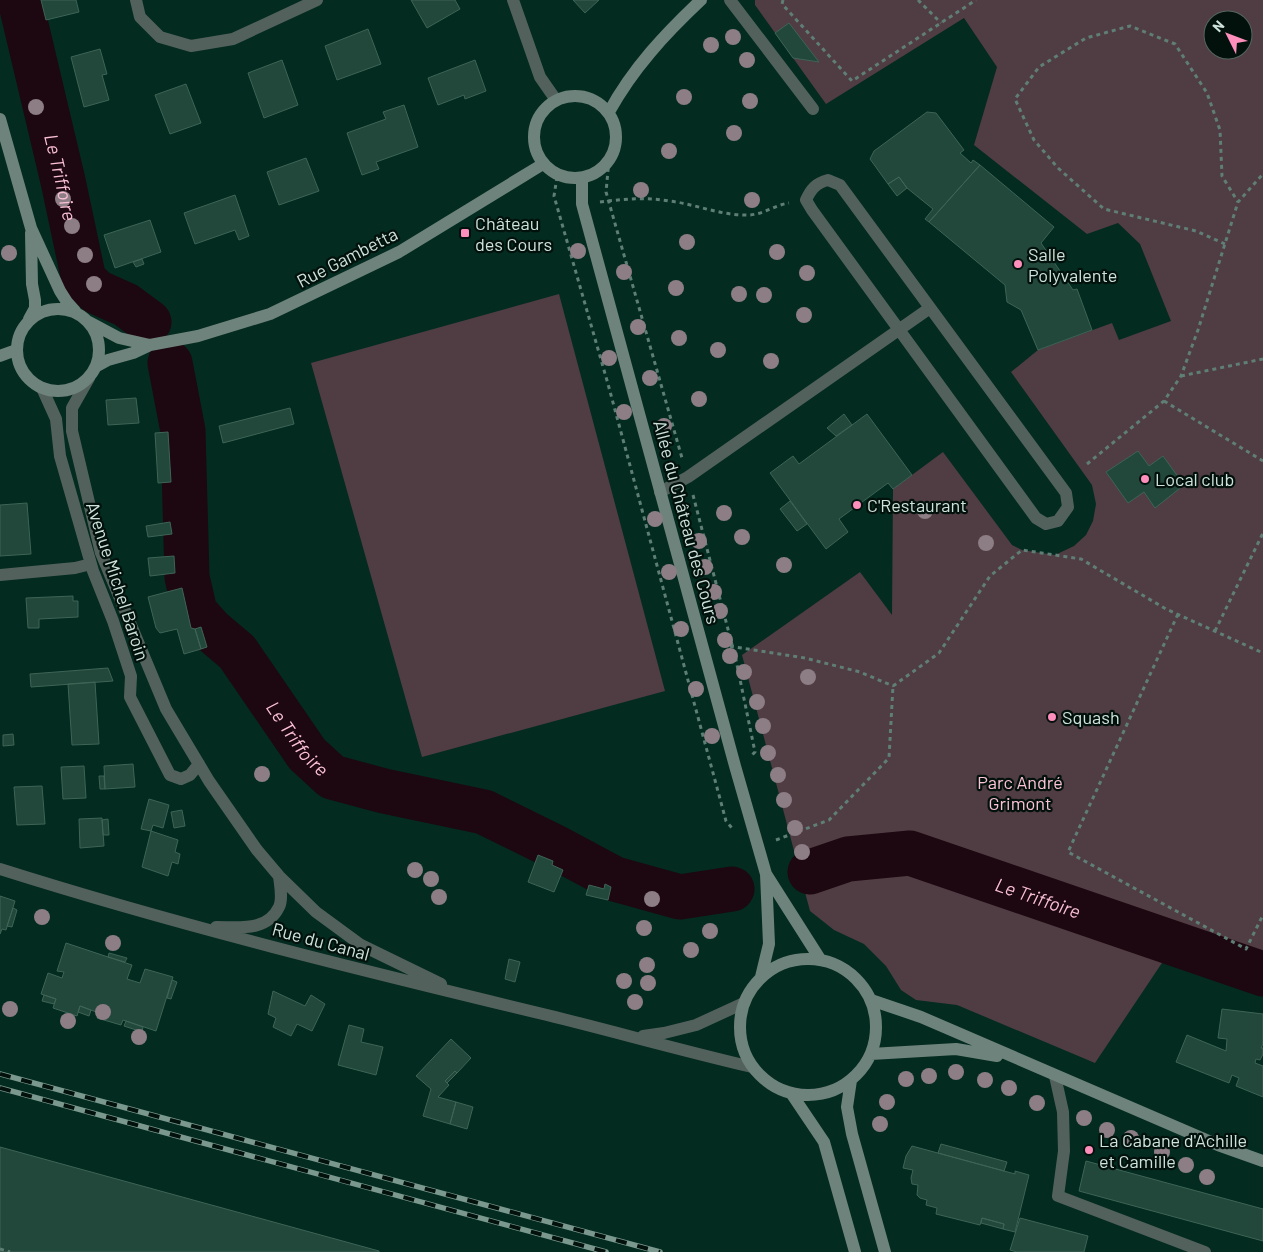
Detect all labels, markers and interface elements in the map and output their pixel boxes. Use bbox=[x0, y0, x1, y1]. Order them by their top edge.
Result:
north arrow bbox=[1203, 10, 1253, 60]
text: N bbox=[1209, 17, 1227, 35]
water label: Le Triffoire bbox=[41, 131, 83, 223]
place label: Château des Cours bbox=[475, 212, 552, 255]
street label: Rue Gambetta bbox=[293, 222, 401, 292]
marker: Château des Cours bbox=[459, 227, 471, 239]
place label: Salle Polyvalente bbox=[1028, 243, 1117, 286]
marker: Salle Polyvalente bbox=[1012, 258, 1024, 270]
street label: Allée du Château des Cours bbox=[649, 418, 725, 626]
place label: Local club bbox=[1155, 468, 1234, 490]
marker: Local club bbox=[1139, 473, 1151, 485]
place label: C'Restaurant bbox=[867, 494, 967, 516]
street label: Avenue Michel Baroin bbox=[82, 499, 154, 663]
marker: C'Restaurant bbox=[851, 499, 863, 511]
water label: Le Triffoire bbox=[262, 696, 334, 780]
place label: Squash bbox=[1062, 706, 1120, 728]
marker: Squash bbox=[1046, 711, 1058, 723]
park label: Parc André Grimont bbox=[977, 771, 1063, 814]
water label: Le Triffoire bbox=[993, 872, 1084, 922]
street label: Rue du Canal bbox=[270, 917, 372, 965]
place label: La Cabane d'Achille et Camille bbox=[1099, 1129, 1247, 1172]
marker: La Cabane d'Achille et Camille bbox=[1083, 1144, 1095, 1156]

